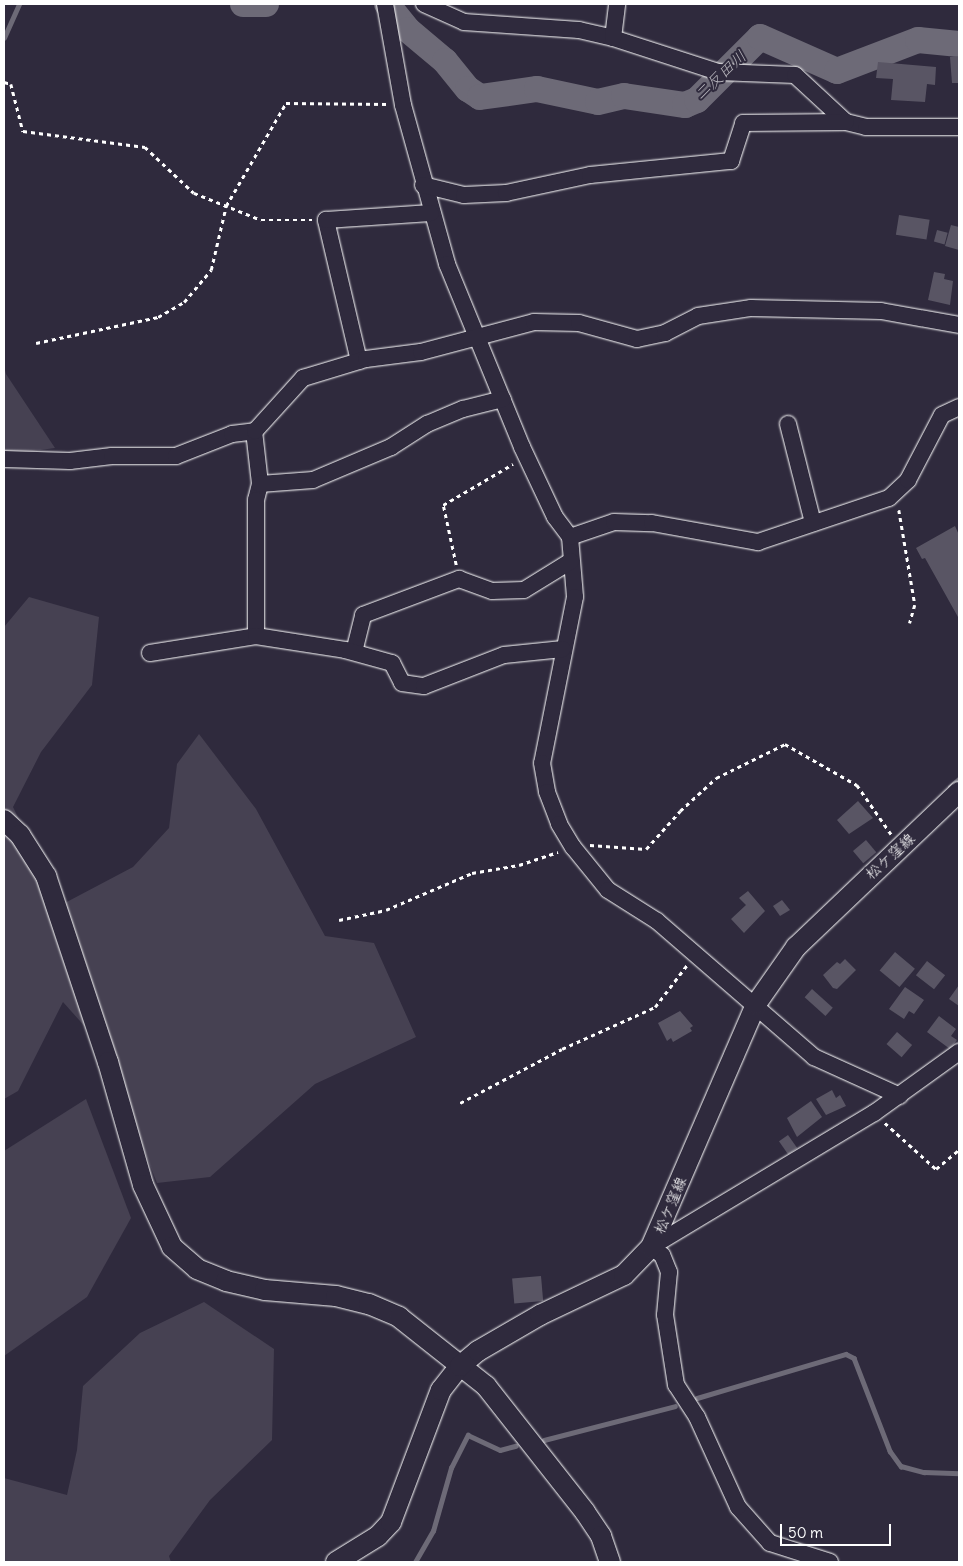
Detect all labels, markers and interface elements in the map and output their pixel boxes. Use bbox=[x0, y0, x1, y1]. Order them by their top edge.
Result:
water label: 二反田川 bbox=[690, 46, 750, 104]
street label: 松ケ窪線 bbox=[862, 829, 918, 883]
street label: 松ケ窪線 bbox=[650, 1174, 690, 1236]
scale bar bbox=[783, 1514, 894, 1546]
text: 50 m bbox=[788, 1523, 823, 1542]

